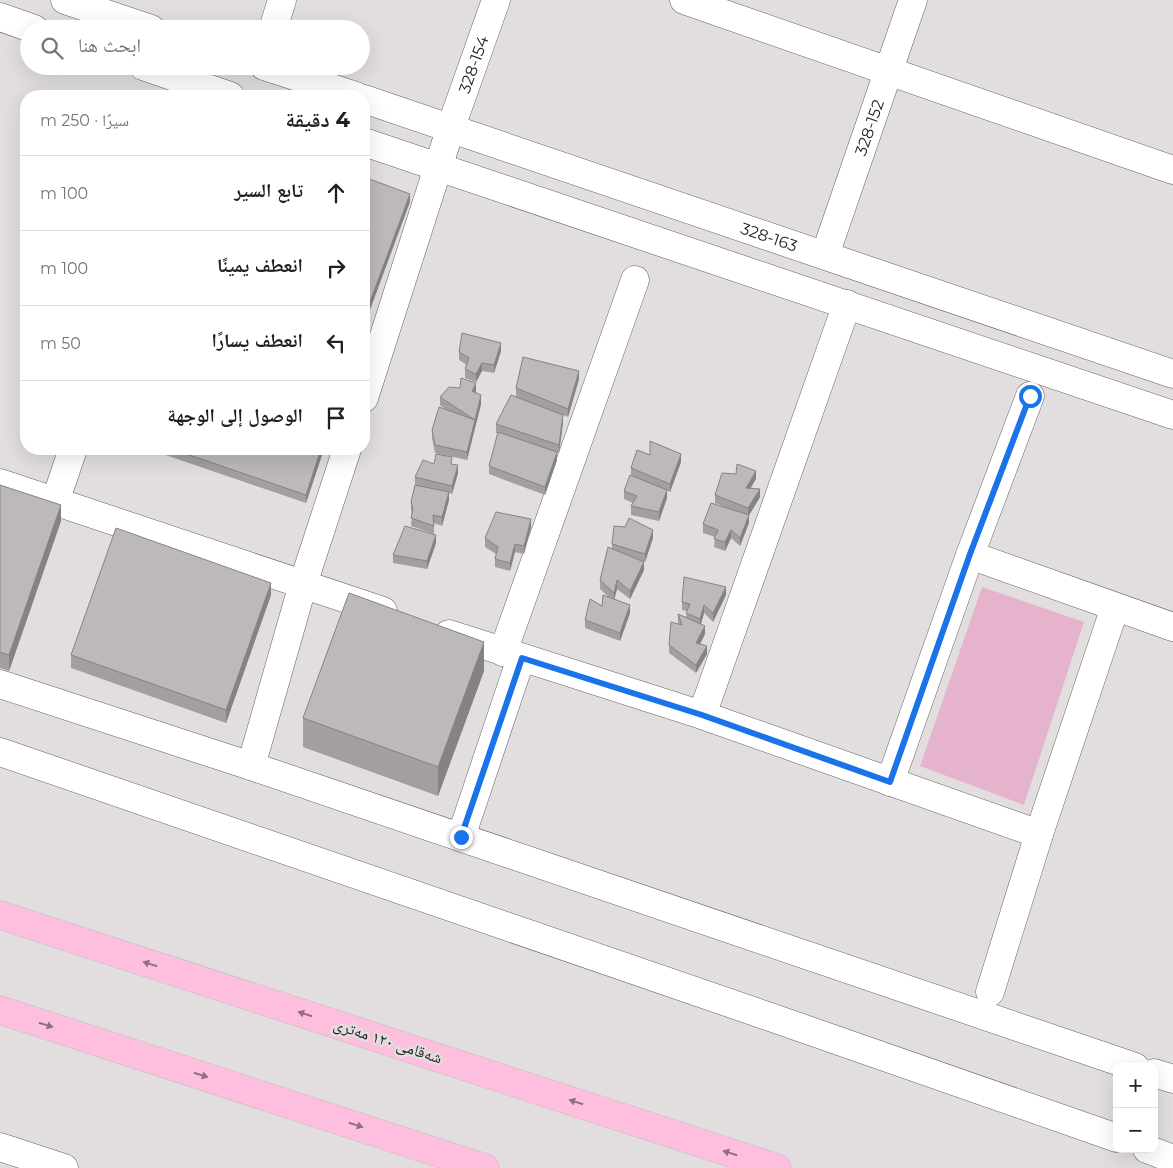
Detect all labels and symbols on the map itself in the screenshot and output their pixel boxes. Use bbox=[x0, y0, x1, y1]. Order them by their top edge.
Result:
street label: 328-154 bbox=[454, 33, 492, 96]
street label: 328-152 bbox=[851, 97, 887, 158]
street label: 328-163 bbox=[738, 218, 800, 255]
route start bbox=[1019, 385, 1042, 408]
route end bbox=[450, 826, 473, 849]
one-way arrow bbox=[143, 959, 158, 967]
one-way arrow bbox=[297, 1010, 312, 1018]
street label: شەقامی ١٢٠ مەتری bbox=[331, 1014, 445, 1068]
one-way arrow bbox=[39, 1022, 54, 1029]
one-way arrow bbox=[194, 1071, 209, 1079]
one-way arrow bbox=[568, 1098, 583, 1106]
one-way arrow bbox=[348, 1122, 363, 1129]
one-way arrow bbox=[723, 1149, 738, 1156]

